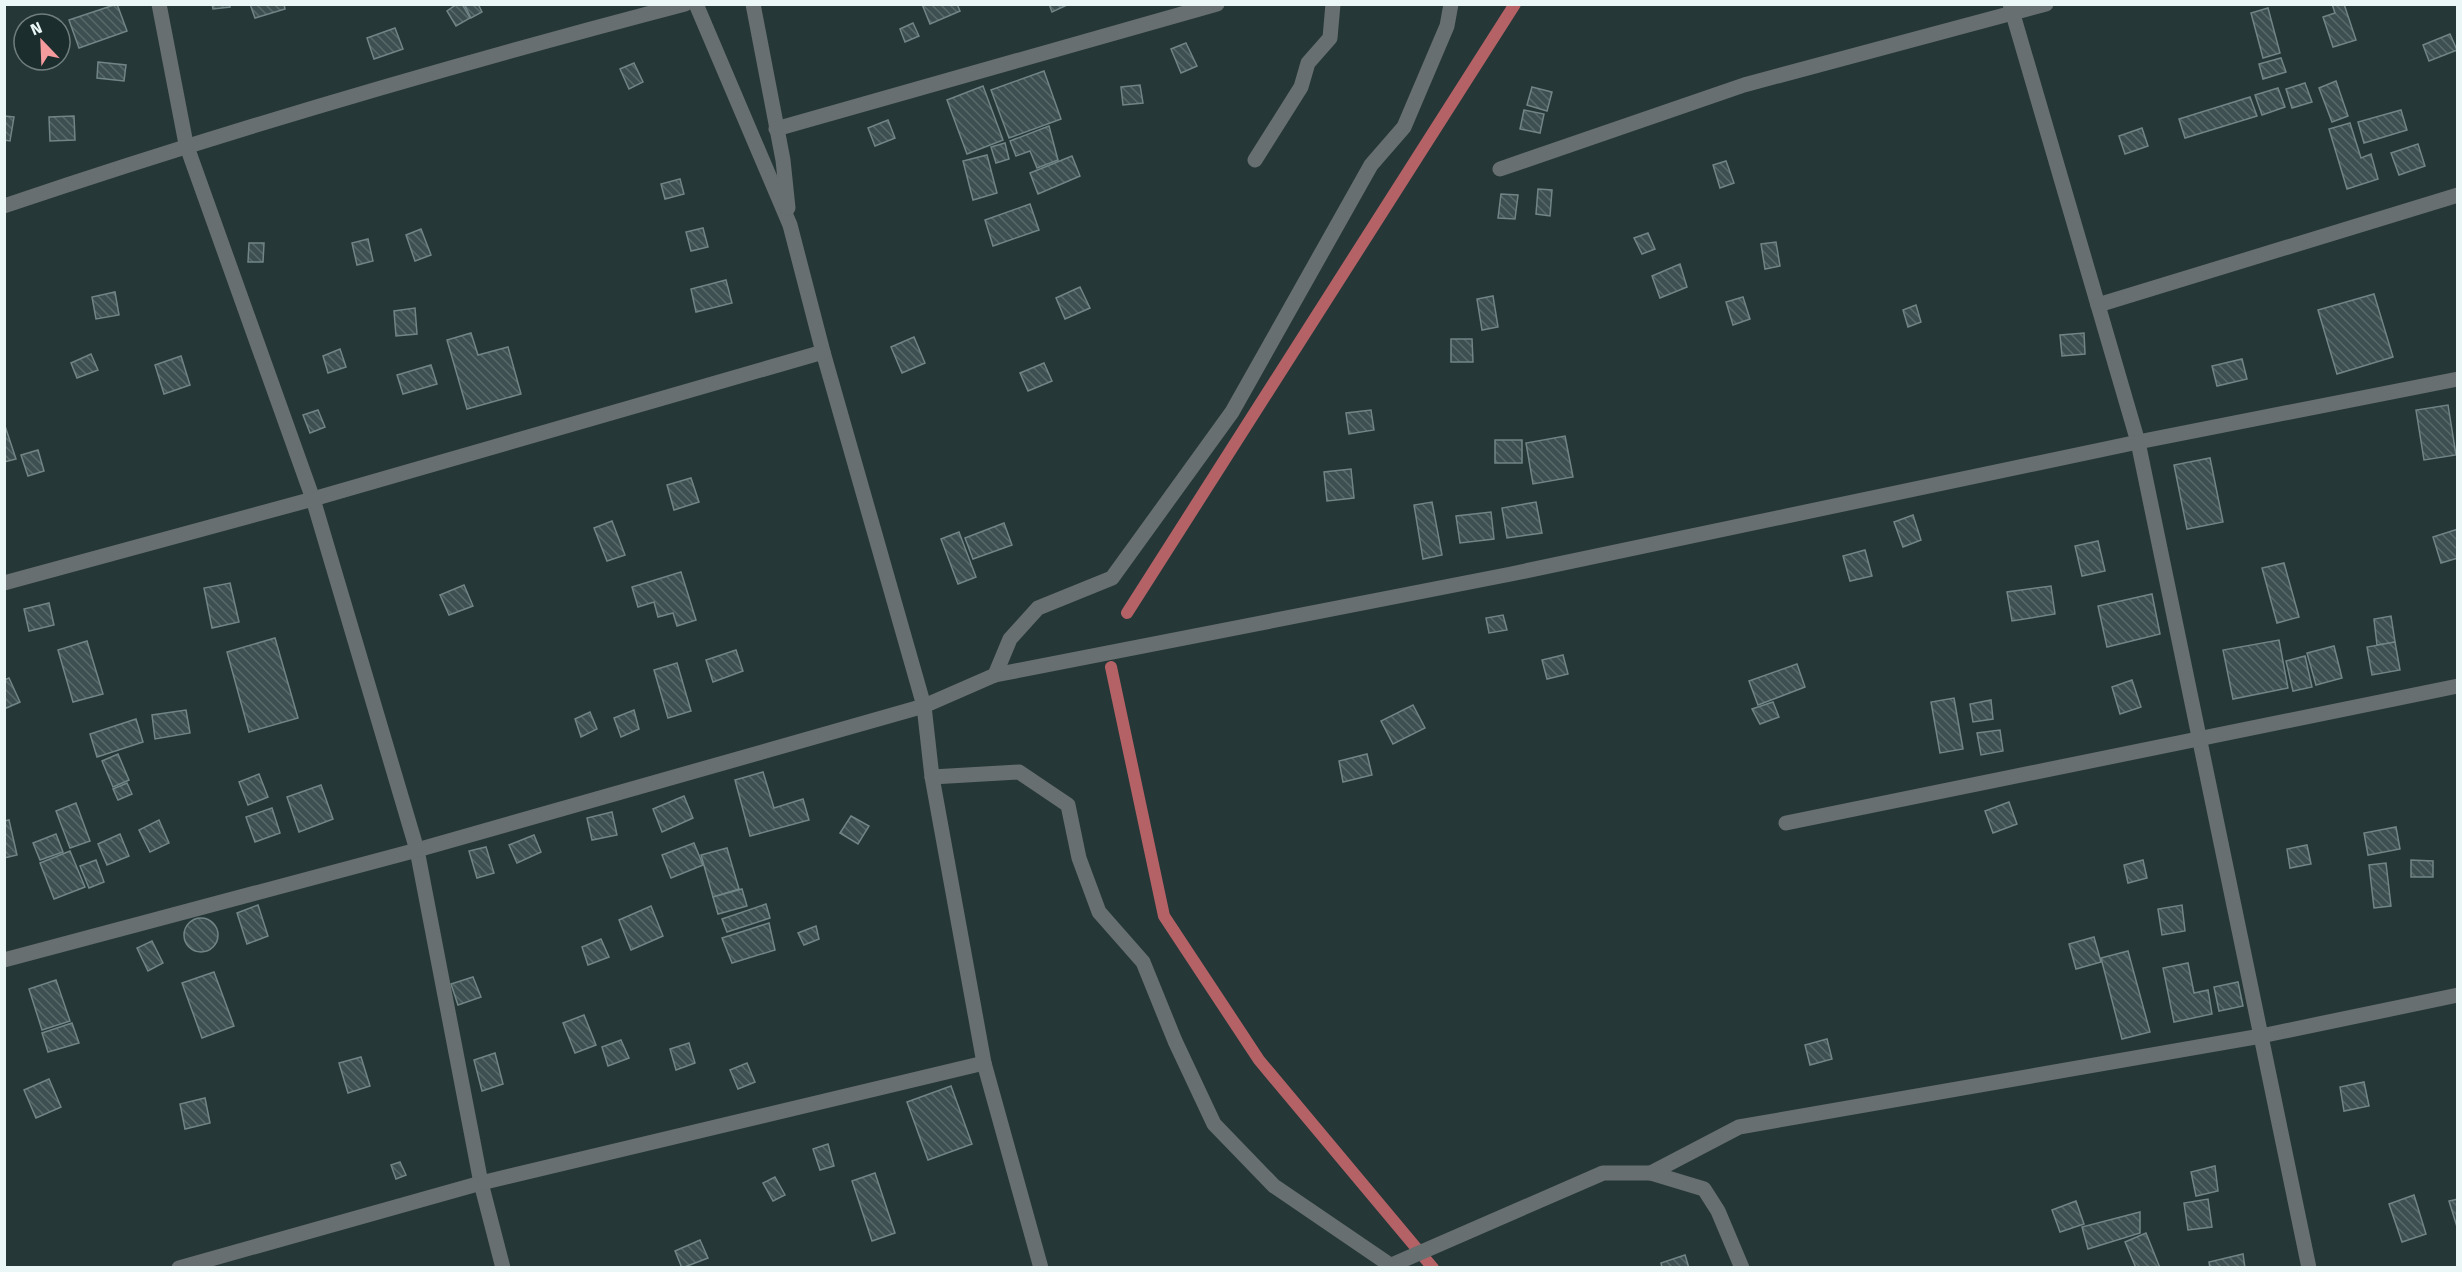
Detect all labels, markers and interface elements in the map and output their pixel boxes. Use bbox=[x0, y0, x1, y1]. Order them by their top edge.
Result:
north arrow bbox=[12, 12, 72, 72]
text: N bbox=[28, 18, 45, 39]

